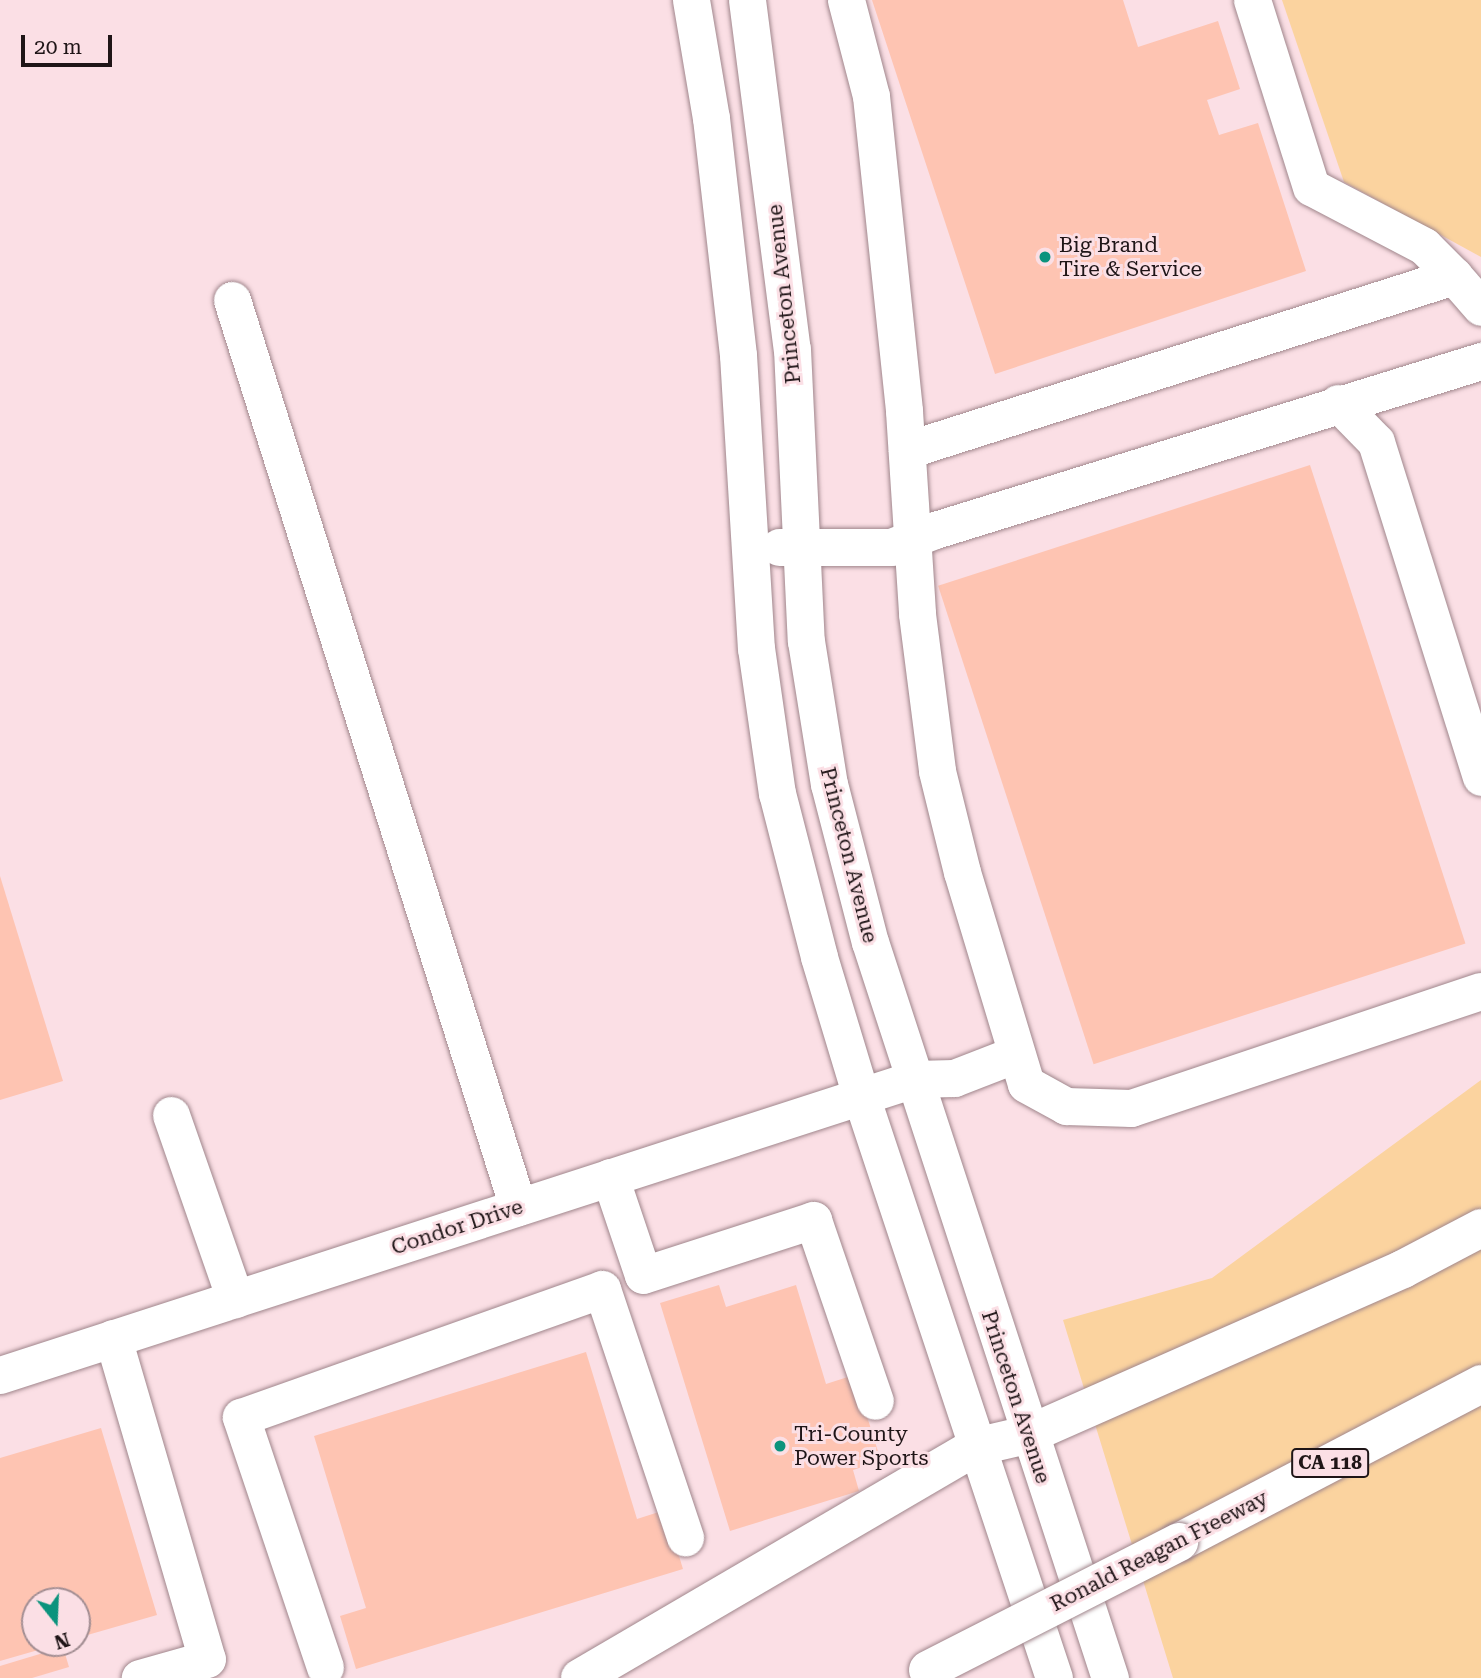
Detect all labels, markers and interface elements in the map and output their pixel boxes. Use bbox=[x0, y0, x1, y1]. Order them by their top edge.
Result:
scale bar bbox=[24, 21, 116, 65]
text: 20 m bbox=[34, 35, 82, 59]
street label: Princeton Avenue bbox=[762, 203, 806, 385]
place label: Big Brand Tire & Service bbox=[1059, 232, 1202, 282]
marker: Big Brand Tire & Service bbox=[1037, 249, 1053, 265]
street label: Princeton Avenue bbox=[815, 764, 883, 946]
street label: Condor Drive bbox=[388, 1194, 526, 1260]
street label: Princeton Avenue bbox=[976, 1307, 1056, 1487]
place label: Tri-County Power Sports bbox=[794, 1421, 928, 1471]
marker: Tri-County Power Sports bbox=[772, 1438, 788, 1454]
road number: CA 118 bbox=[1290, 1448, 1370, 1478]
street label: Ronald Reagan Freeway bbox=[1046, 1485, 1272, 1617]
north arrow bbox=[21, 1587, 91, 1657]
text: N bbox=[52, 1627, 73, 1654]

